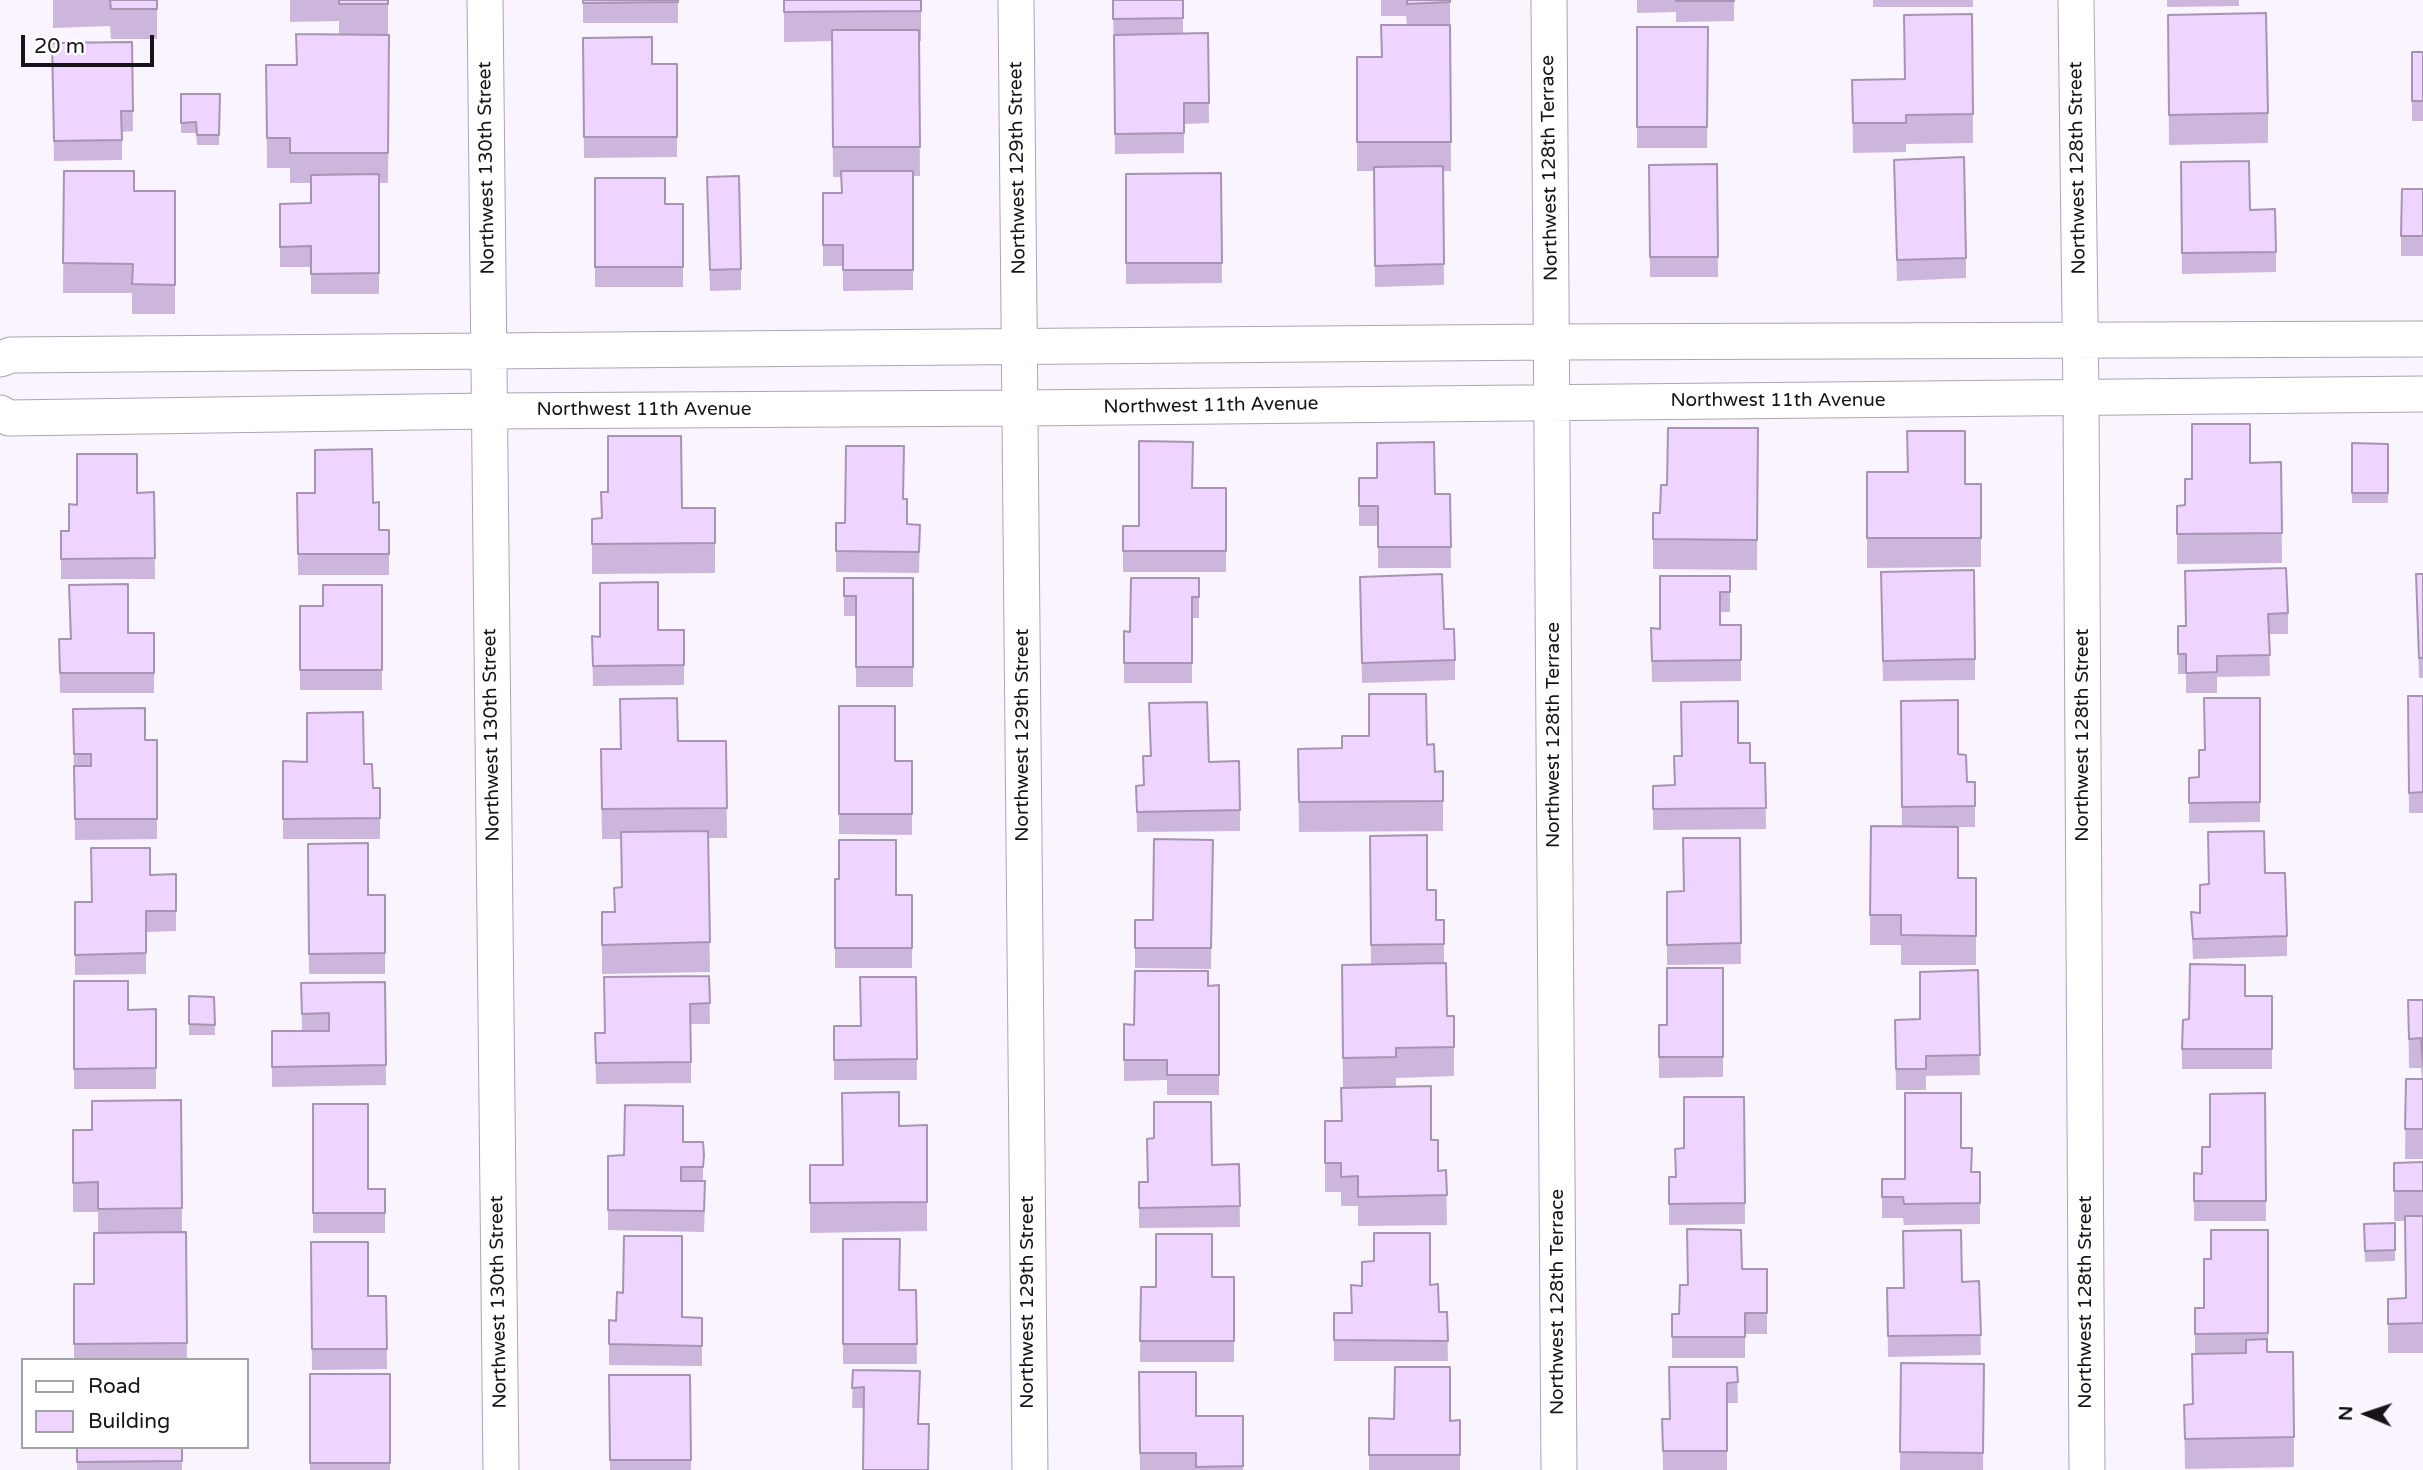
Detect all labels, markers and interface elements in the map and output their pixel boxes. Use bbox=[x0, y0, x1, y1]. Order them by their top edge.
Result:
scale bar bbox=[24, 21, 158, 65]
text: 20 m bbox=[34, 34, 85, 59]
street label: Northwest 128th Terrace bbox=[1537, 55, 1563, 281]
street label: Northwest 130th Street bbox=[474, 61, 500, 275]
street label: Northwest 129th Street bbox=[1005, 61, 1031, 275]
street label: Northwest 128th Street bbox=[2065, 61, 2091, 275]
street label: Northwest 11th Avenue bbox=[1670, 390, 1886, 412]
street label: Northwest 11th Avenue bbox=[1103, 393, 1319, 419]
street label: Northwest 11th Avenue bbox=[536, 399, 752, 421]
street label: Northwest 128th Terrace bbox=[1543, 622, 1565, 848]
street label: Northwest 130th Street bbox=[479, 628, 505, 842]
street label: Northwest 129th Street bbox=[1012, 628, 1034, 842]
street label: Northwest 128th Street bbox=[2072, 628, 2094, 842]
street label: Northwest 128th Terrace bbox=[1547, 1189, 1569, 1415]
street label: Northwest 130th Street bbox=[486, 1195, 512, 1409]
street label: Northwest 129th Street bbox=[1017, 1195, 1039, 1409]
street label: Northwest 128th Street bbox=[2075, 1195, 2097, 1409]
legend bbox=[21, 1358, 248, 1449]
text: Road bbox=[88, 1374, 141, 1399]
north arrow bbox=[2332, 1379, 2402, 1449]
text: N bbox=[2335, 1405, 2357, 1421]
text: Building bbox=[88, 1409, 170, 1434]

